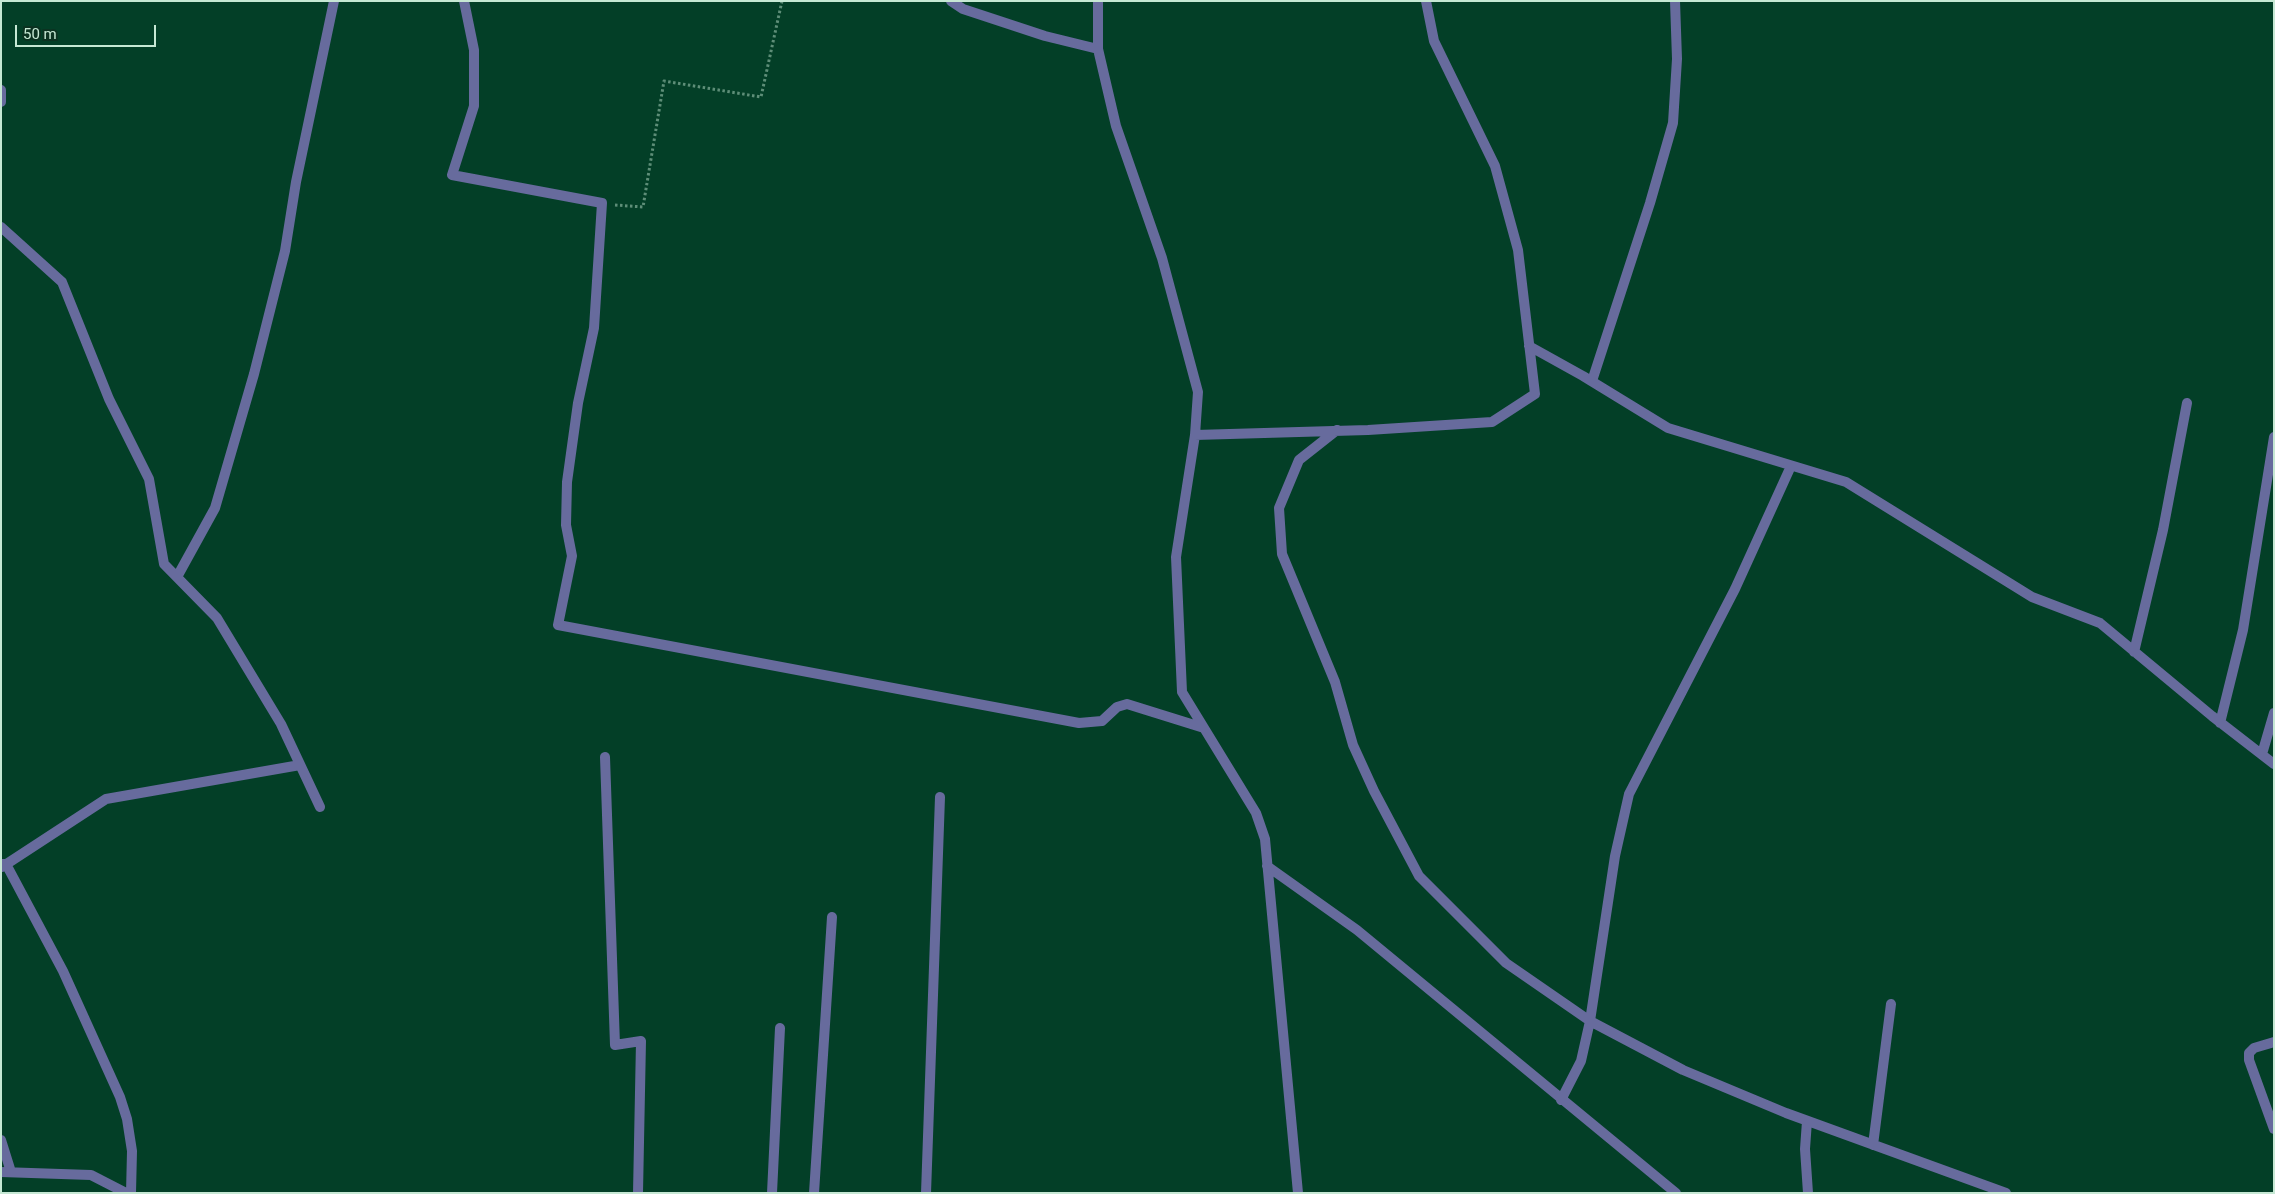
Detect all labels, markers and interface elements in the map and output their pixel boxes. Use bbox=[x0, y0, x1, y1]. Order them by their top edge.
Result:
scale bar bbox=[18, 15, 159, 47]
text: 50 m bbox=[23, 25, 57, 43]

